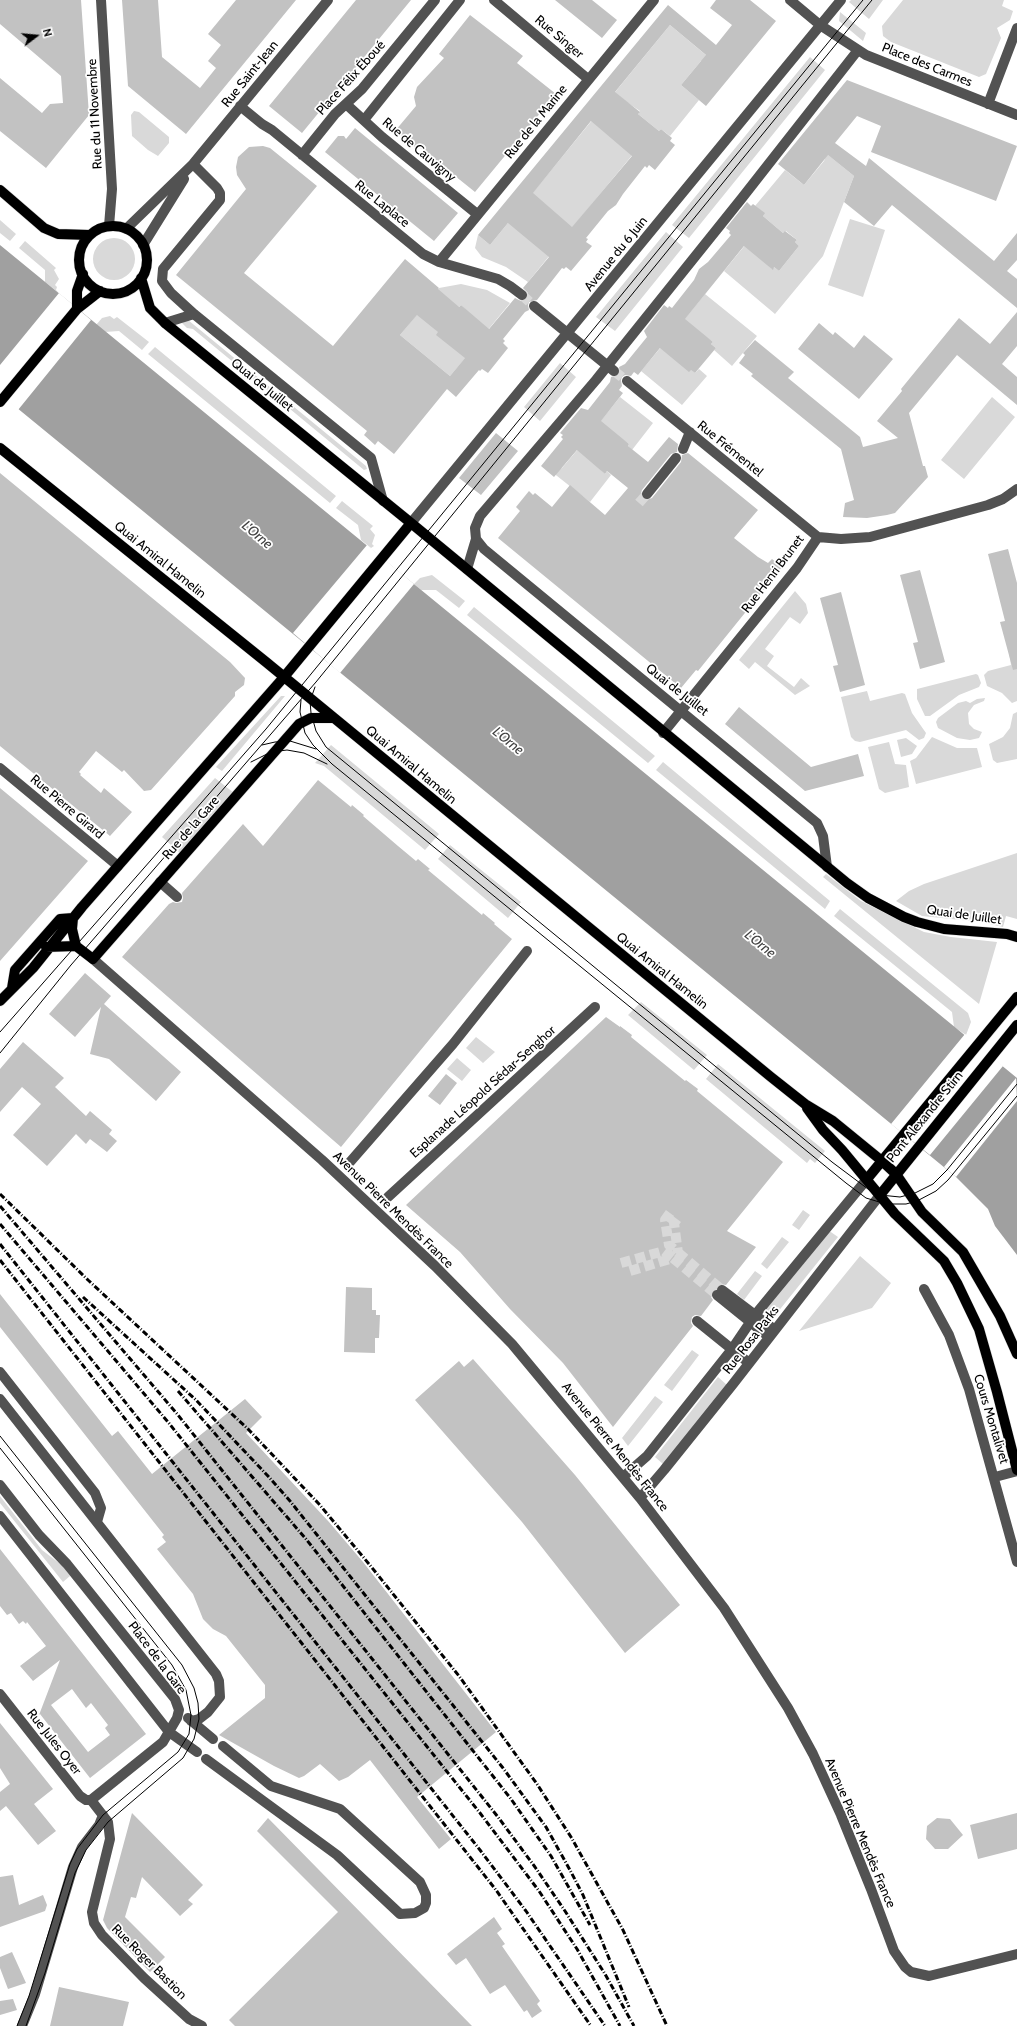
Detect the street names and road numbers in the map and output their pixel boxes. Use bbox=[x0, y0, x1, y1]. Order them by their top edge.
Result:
street label: Rue Singer bbox=[531, 12, 587, 62]
street label: Rue Saint-Jean bbox=[218, 38, 282, 110]
street label: Place Félix Éboué bbox=[313, 38, 389, 118]
street label: Place des Carmes bbox=[880, 40, 974, 90]
street label: Rue du 11 Novembre bbox=[84, 58, 106, 170]
street label: Rue de la Marine bbox=[501, 82, 571, 162]
street label: Rue de Cauvigny bbox=[379, 115, 459, 185]
street label: Rue Laplace bbox=[352, 177, 412, 231]
street label: Avenue du 6 Juin bbox=[581, 214, 651, 294]
street label: Quai de Juillet bbox=[228, 355, 296, 415]
street label: Rue Frémentel bbox=[694, 418, 766, 480]
street label: Quai Amiral Hamelin bbox=[111, 518, 209, 602]
street label: Rue Henri Brunet bbox=[739, 532, 807, 616]
street label: Quai de Juillet bbox=[643, 661, 711, 719]
street label: Quai Amiral Hamelin bbox=[363, 723, 459, 807]
street label: Rue Pierre Girard bbox=[27, 772, 107, 842]
street label: Rue de la Gare bbox=[159, 793, 223, 863]
street label: Quai de Juillet bbox=[926, 902, 1002, 928]
street label: Quai Amiral Hamelin bbox=[613, 929, 711, 1013]
street label: Esplanade Léopold Sédar-Senghor bbox=[407, 1023, 559, 1161]
street label: Pont Alexandre Stirn bbox=[883, 1068, 967, 1166]
street label: Avenue Pierre Mendès France bbox=[330, 1148, 456, 1272]
street label: Rue Rosa Parks bbox=[720, 1303, 782, 1377]
street label: Cours Montalivet bbox=[970, 1372, 1012, 1466]
street label: Avenue Pierre Mendès France bbox=[558, 1379, 672, 1515]
street label: Place de la Gare bbox=[125, 1619, 189, 1697]
street label: Rue Jules Oyer bbox=[23, 1706, 85, 1778]
street label: Avenue Pierre Mendès France bbox=[821, 1756, 899, 1910]
street label: Rue Roger Bastion bbox=[108, 1921, 190, 2003]

